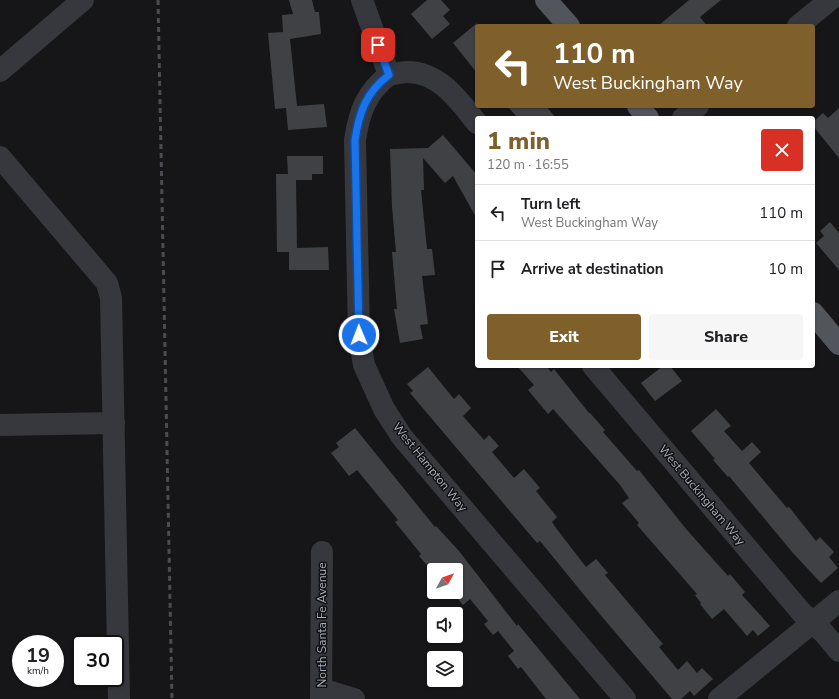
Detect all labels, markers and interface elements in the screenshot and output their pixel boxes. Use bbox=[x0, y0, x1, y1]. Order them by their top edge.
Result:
pin bbox=[361, 28, 395, 62]
icon: arrive bbox=[367, 34, 389, 56]
text: 110 m bbox=[553, 35, 636, 73]
icon: left bbox=[487, 40, 539, 92]
text: West Buckingham Way bbox=[553, 71, 743, 95]
text: 1 min bbox=[487, 125, 550, 157]
button: close bbox=[761, 129, 803, 171]
text: 120 m · 16:55 bbox=[487, 156, 569, 174]
text: Turn left bbox=[521, 194, 580, 214]
icon: left bbox=[487, 202, 509, 224]
text: 110 m bbox=[759, 203, 803, 223]
text: West Buckingham Way bbox=[521, 214, 658, 232]
icon: arrive bbox=[487, 258, 509, 280]
text: Arrive at destination bbox=[521, 259, 664, 279]
text: 10 m bbox=[768, 259, 803, 279]
position arrow bbox=[338, 314, 380, 356]
button: Exit bbox=[487, 314, 641, 360]
button: Share bbox=[649, 314, 803, 360]
street label: West Hampton Way bbox=[389, 419, 471, 516]
street label: West Buckingham Way bbox=[655, 441, 749, 549]
street label: North Santa Fe Avenue bbox=[314, 562, 330, 688]
north arrow bbox=[427, 563, 463, 599]
map controls bbox=[427, 563, 463, 687]
button: sound bbox=[427, 607, 463, 643]
speed limit sign: 30 bbox=[72, 635, 124, 687]
text: 19 bbox=[26, 642, 50, 669]
button: layers bbox=[427, 651, 463, 687]
text: km/h bbox=[27, 664, 49, 678]

